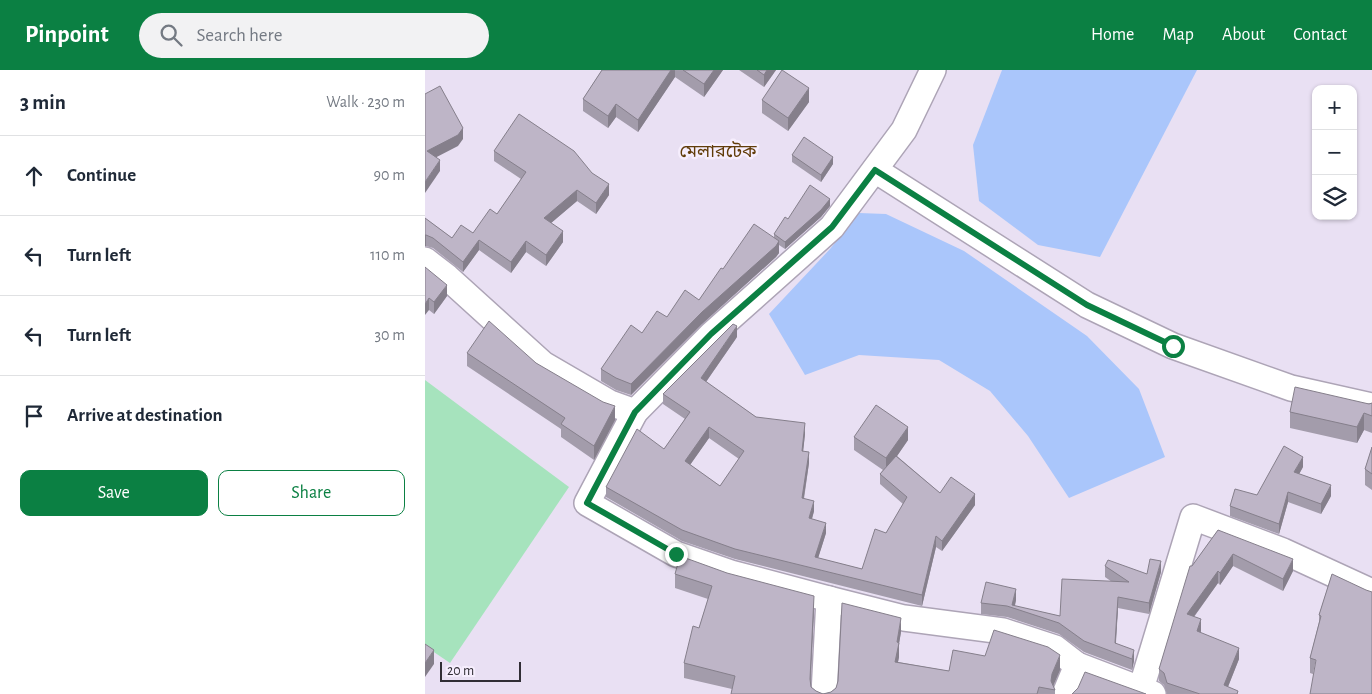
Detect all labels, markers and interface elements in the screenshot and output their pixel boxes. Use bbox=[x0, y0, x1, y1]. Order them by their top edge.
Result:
search box bbox=[139, 13, 489, 58]
icon: search bbox=[157, 21, 185, 49]
text: Pinpoint bbox=[25, 23, 109, 47]
text: Search here bbox=[197, 26, 283, 45]
text: Home bbox=[1091, 26, 1134, 44]
text: Map bbox=[1162, 26, 1194, 44]
text: About bbox=[1222, 26, 1265, 44]
text: Contact bbox=[1293, 26, 1347, 44]
map controls bbox=[1312, 85, 1357, 220]
button: + bbox=[1312, 85, 1357, 130]
text: 3 min bbox=[20, 92, 66, 113]
text: Walk · 230 m bbox=[326, 94, 405, 110]
button: − bbox=[1312, 130, 1357, 175]
district label: মেলারটেক bbox=[679, 141, 757, 161]
icon: ahead bbox=[20, 162, 48, 190]
text: Continue bbox=[67, 166, 136, 185]
text: 90 m bbox=[374, 167, 405, 183]
button: layers bbox=[1312, 175, 1357, 220]
icon: left bbox=[20, 242, 48, 270]
text: Turn left bbox=[67, 246, 131, 265]
text: 110 m bbox=[370, 247, 405, 263]
icon: left bbox=[20, 322, 48, 350]
text: Turn left bbox=[67, 326, 131, 345]
text: 30 m bbox=[375, 327, 405, 343]
route start bbox=[1162, 335, 1185, 358]
icon: arrive bbox=[20, 402, 48, 430]
text: Arrive at destination bbox=[67, 406, 223, 425]
button: Save bbox=[20, 470, 208, 516]
button: Share bbox=[218, 470, 405, 516]
route end bbox=[665, 543, 688, 566]
scale bar bbox=[440, 659, 521, 682]
text: 20 m bbox=[447, 664, 474, 678]

